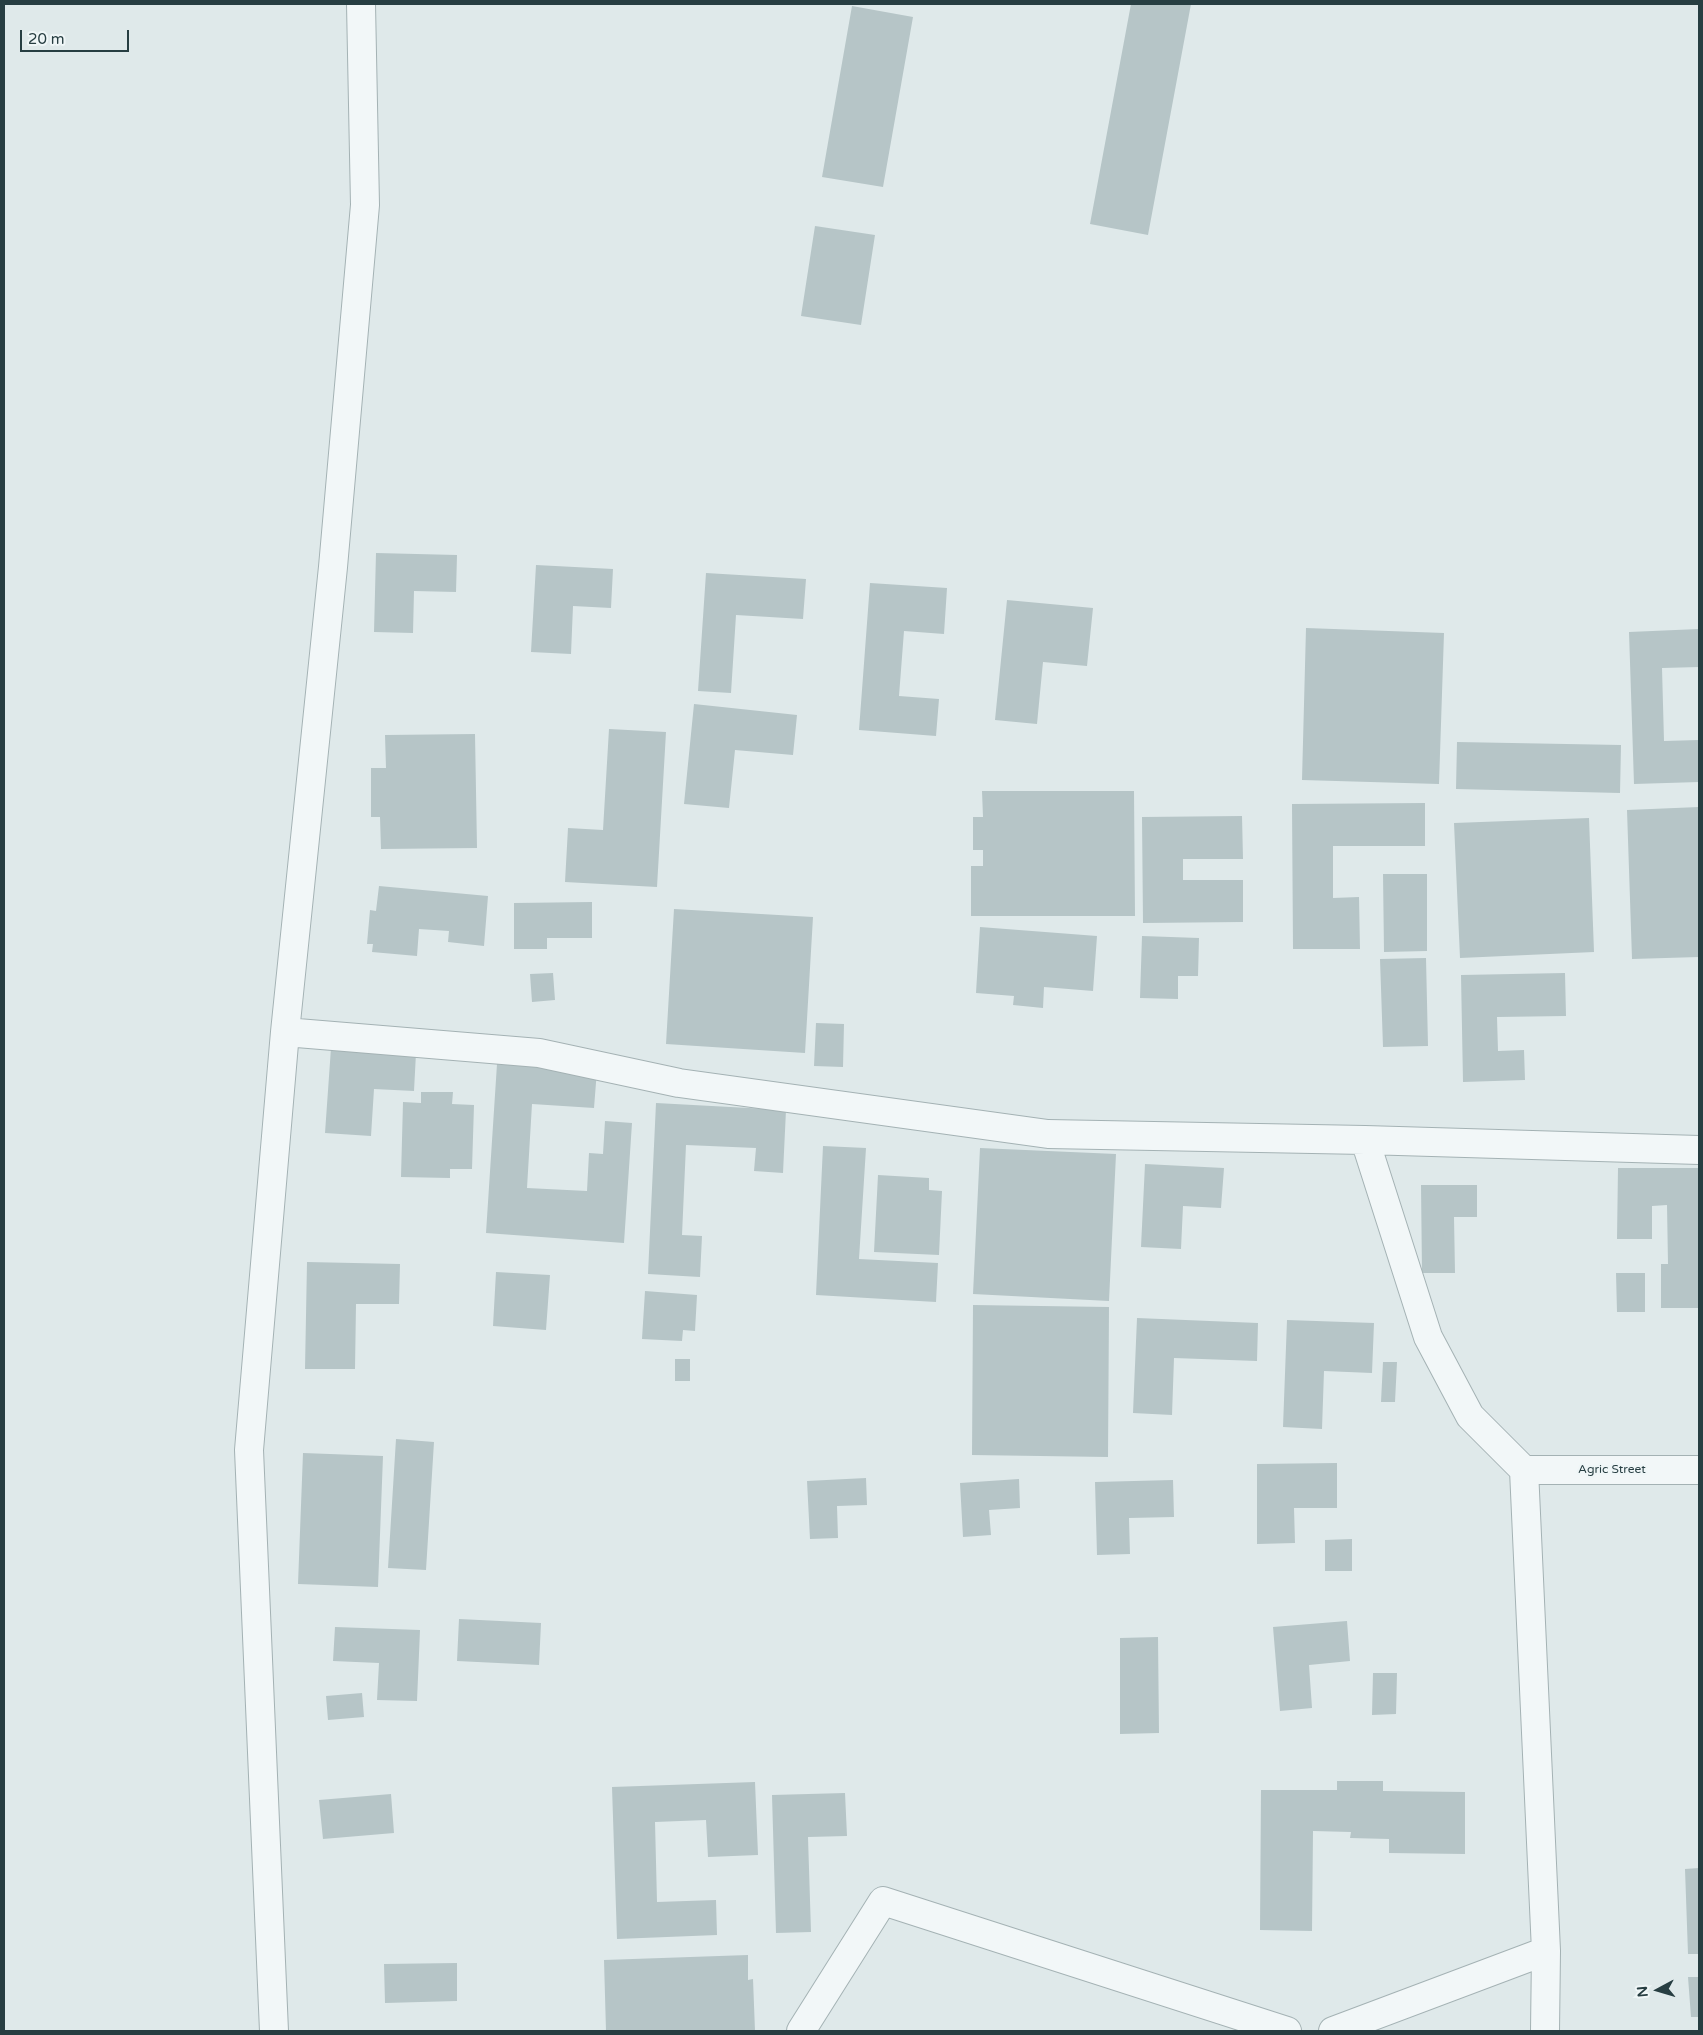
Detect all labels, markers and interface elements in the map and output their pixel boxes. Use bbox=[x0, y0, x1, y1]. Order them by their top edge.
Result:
scale bar bbox=[22, 20, 131, 52]
text: 20 m bbox=[28, 30, 65, 48]
street label: Agric Street bbox=[1578, 1463, 1646, 1477]
north arrow bbox=[1633, 1965, 1683, 2015]
text: N bbox=[1634, 1985, 1652, 1998]

